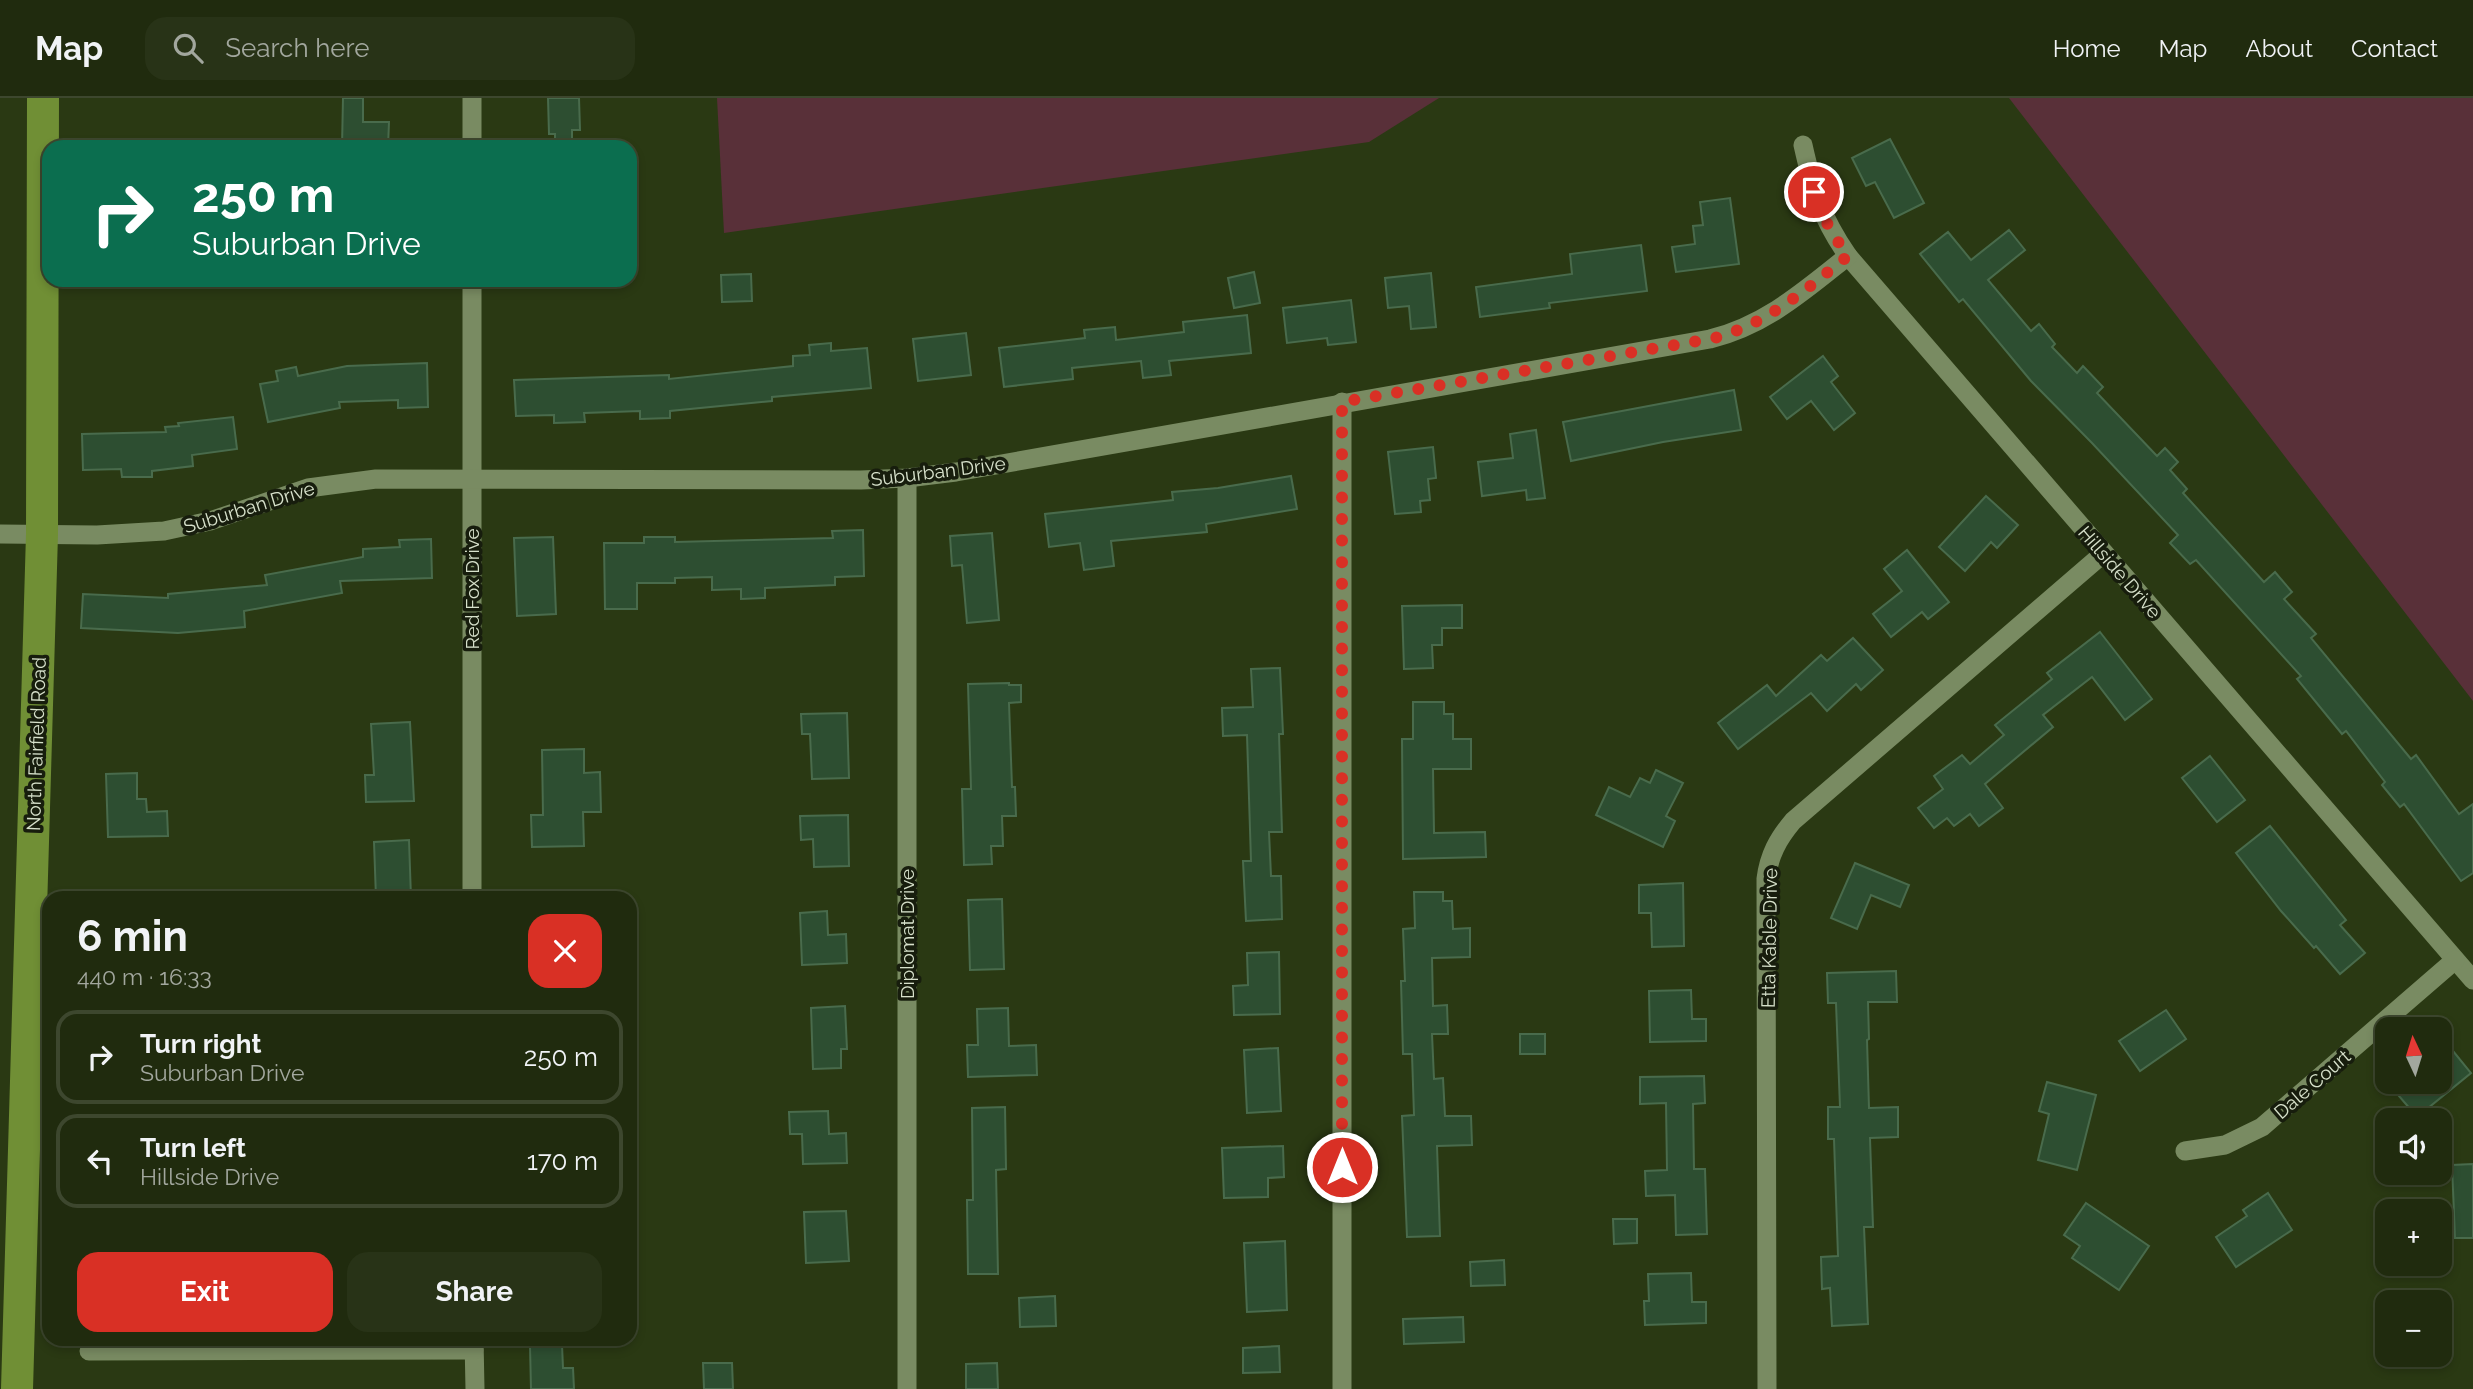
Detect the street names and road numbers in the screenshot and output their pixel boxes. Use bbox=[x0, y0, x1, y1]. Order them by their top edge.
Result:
street label: Suburban Drive bbox=[869, 452, 1007, 490]
street label: Suburban Drive bbox=[181, 477, 317, 537]
street label: Hillside Drive bbox=[2074, 521, 2166, 623]
street label: Red Fox Drive bbox=[461, 528, 483, 650]
street label: North Fairfield Road bbox=[22, 657, 50, 831]
street label: Etta Kable Drive bbox=[1757, 868, 1781, 1008]
street label: Diplomat Drive bbox=[896, 869, 918, 999]
street label: Dale Court bbox=[2269, 1045, 2355, 1123]

